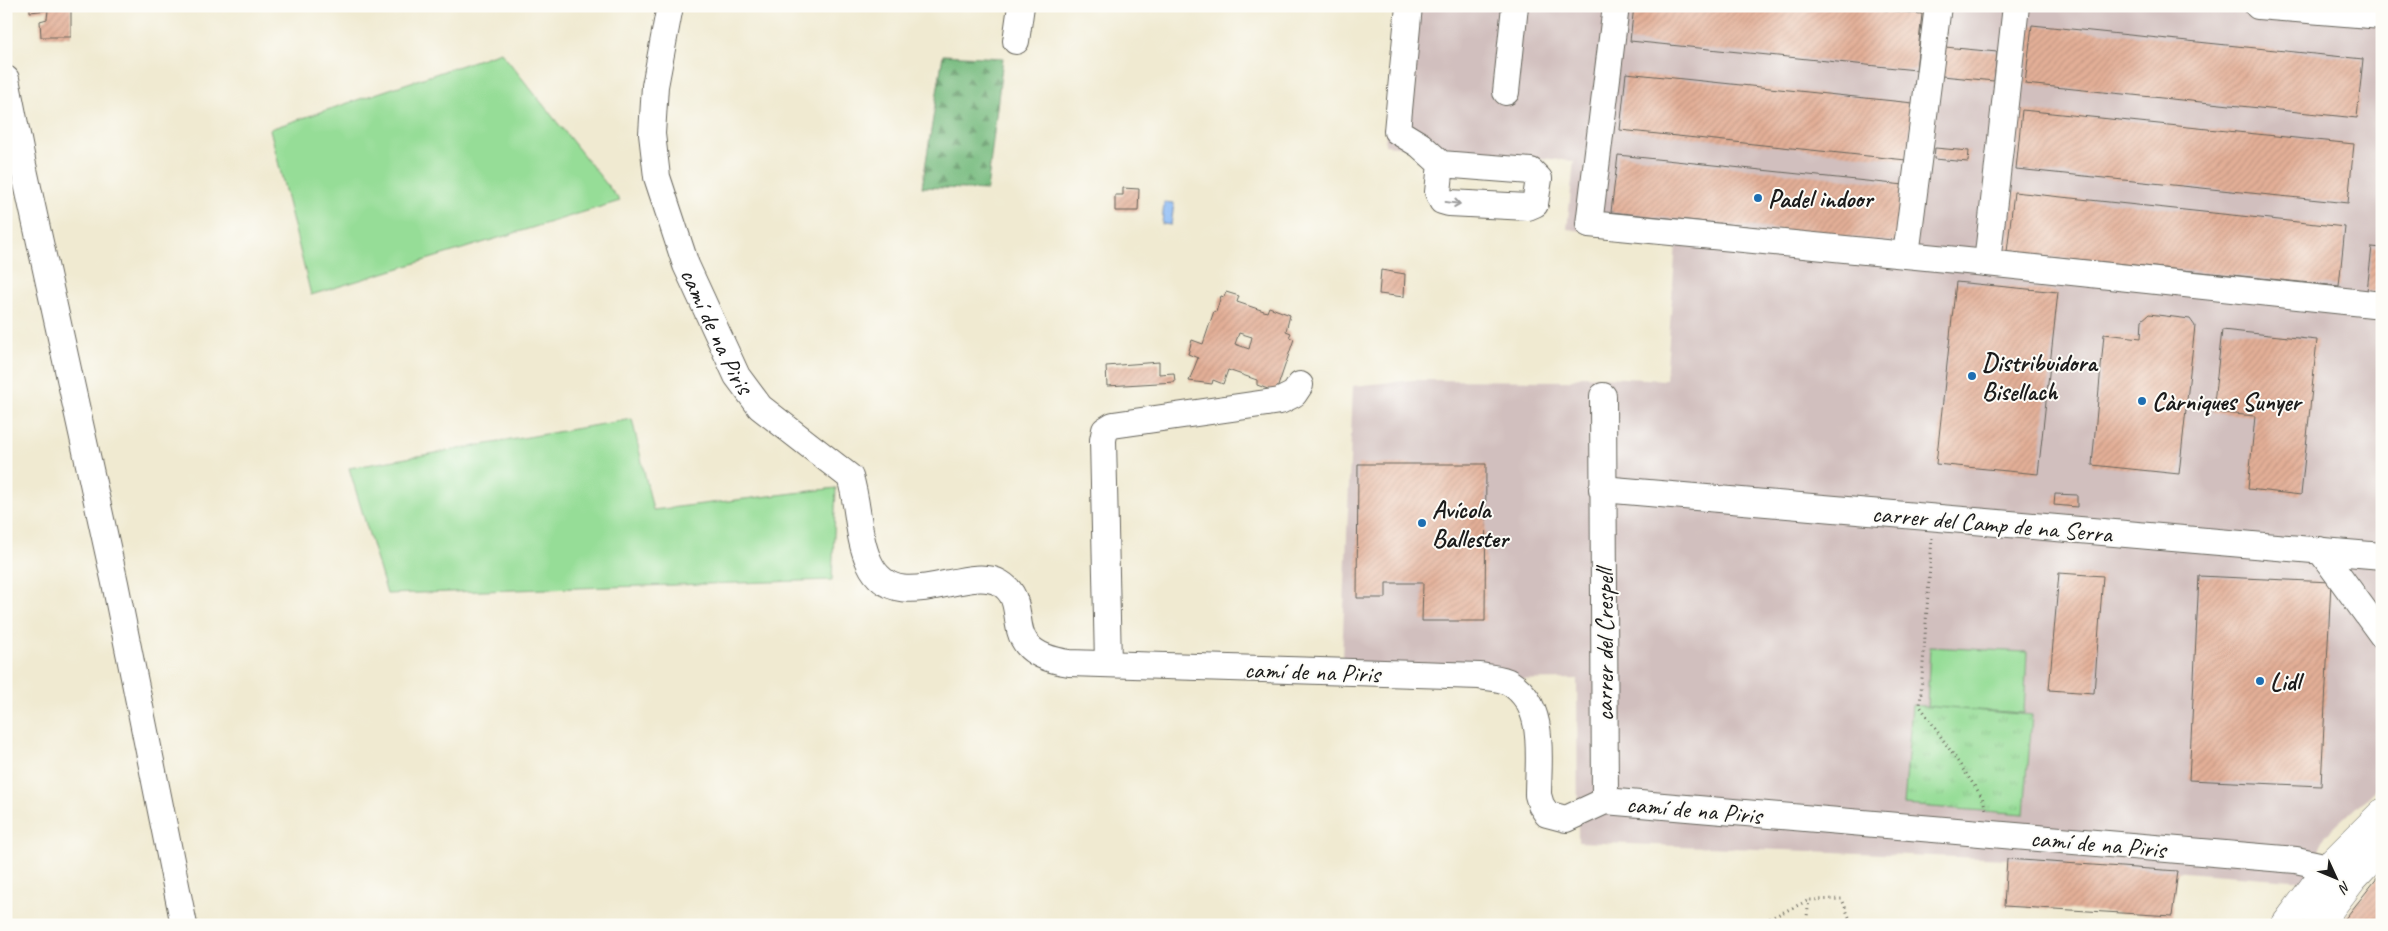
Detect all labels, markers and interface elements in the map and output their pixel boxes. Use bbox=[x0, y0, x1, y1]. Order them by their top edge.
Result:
place label: Padel indoor bbox=[1768, 183, 1875, 215]
marker: Padel indoor bbox=[1752, 192, 1764, 204]
one-way arrow bbox=[1445, 198, 1461, 208]
street label: camí de na Piris bbox=[672, 263, 761, 403]
place label: Distribuidora Bisellach bbox=[1982, 347, 2099, 408]
marker: Distribuidora Bisellach bbox=[1966, 370, 1978, 382]
place label: Càrniques Sunyer bbox=[2152, 386, 2304, 418]
marker: Càrniques Sunyer bbox=[2136, 395, 2148, 407]
place label: Avícola Ballester bbox=[1432, 494, 1511, 555]
street label: carrer del Camp de na Serra bbox=[1871, 498, 2115, 551]
marker: Avícola Ballester bbox=[1416, 517, 1428, 529]
street label: carrer del Crespell bbox=[1589, 564, 1621, 721]
street label: camí de na Piris bbox=[1244, 654, 1383, 690]
place label: Lidl bbox=[2270, 666, 2305, 698]
marker: Lidl bbox=[2254, 675, 2266, 687]
street label: camí de na Piris bbox=[1625, 788, 1765, 832]
street label: camí de na Piris bbox=[2029, 822, 2169, 866]
north arrow bbox=[2310, 854, 2360, 904]
text: N bbox=[2334, 878, 2354, 897]

